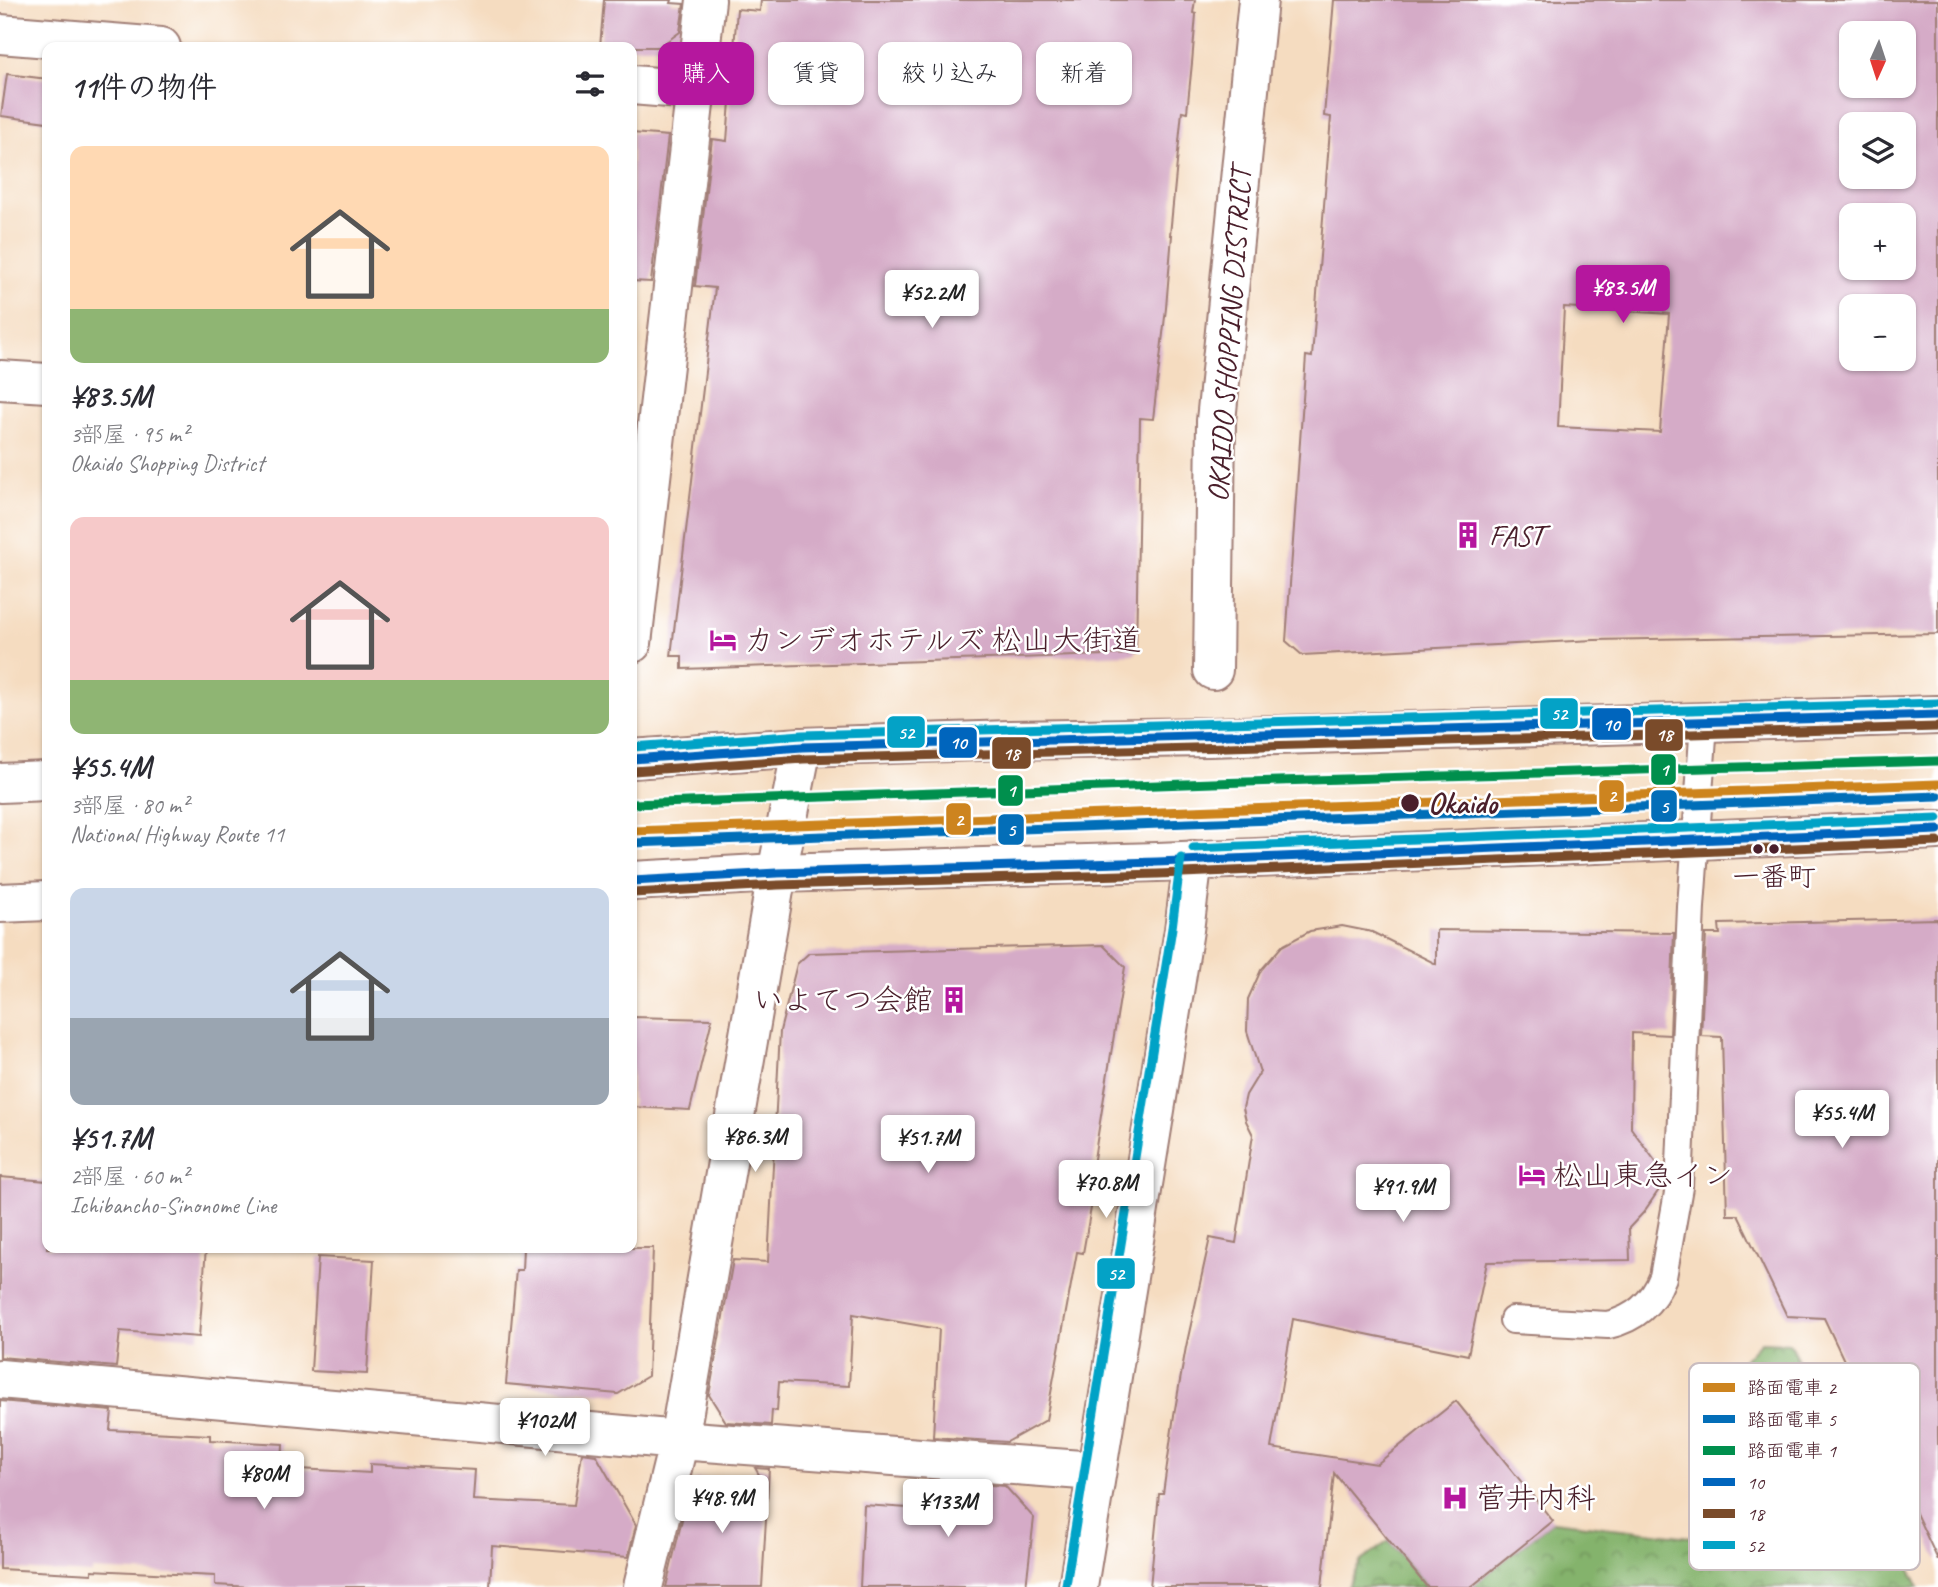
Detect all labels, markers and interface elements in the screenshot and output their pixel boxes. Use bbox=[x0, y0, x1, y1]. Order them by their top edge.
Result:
north arrow bbox=[1839, 21, 1916, 98]
map controls bbox=[1839, 21, 1916, 371]
chip: 購入 bbox=[658, 42, 754, 105]
chip: 賃貸 bbox=[768, 42, 864, 105]
chip: 絞り込み bbox=[878, 42, 1022, 105]
chip: 新着 bbox=[1036, 42, 1132, 105]
icon: filters bbox=[571, 65, 609, 103]
text: 11件の物件 bbox=[70, 68, 217, 106]
button: layers bbox=[1839, 112, 1916, 189]
street label: OKAIDO SHOPPING DISTRICT bbox=[1198, 160, 1260, 503]
icon: home bbox=[277, 191, 403, 317]
button: + bbox=[1839, 203, 1916, 280]
pin: ¥83.5M bbox=[1566, 266, 1680, 325]
pin: ¥52.2M bbox=[875, 270, 989, 330]
text: ¥83.5M bbox=[1592, 273, 1654, 302]
text: ¥52.2M bbox=[901, 278, 963, 307]
button: − bbox=[1839, 294, 1916, 371]
text: ¥83.5M bbox=[70, 377, 151, 415]
text: 3部屋 · 95 m² bbox=[70, 420, 188, 449]
text: Okaido Shopping District bbox=[70, 449, 264, 478]
place label: FAST bbox=[1489, 516, 1551, 554]
building icon: FAST bbox=[1453, 520, 1483, 550]
icon: home bbox=[277, 562, 403, 688]
place label: カンデオホテルズ 松山大街道 bbox=[744, 621, 1142, 659]
hotel icon: カンデオホテルズ 松山大街道 bbox=[708, 625, 738, 655]
line badge: 52 bbox=[1539, 697, 1579, 730]
text: 52 bbox=[1551, 702, 1570, 726]
line badge: 10 bbox=[1591, 707, 1632, 741]
text: 10 bbox=[1602, 713, 1622, 737]
line badge: 52 bbox=[886, 715, 926, 749]
line badge: 18 bbox=[1644, 718, 1684, 752]
text: 52 bbox=[898, 721, 917, 745]
text: 18 bbox=[1655, 723, 1675, 747]
line badge: 10 bbox=[938, 726, 978, 759]
text: 10 bbox=[949, 731, 969, 755]
line badge: 18 bbox=[991, 736, 1032, 770]
text: 18 bbox=[1002, 742, 1022, 766]
text: ¥55.4M bbox=[70, 748, 151, 786]
line badge: 1 bbox=[1650, 753, 1677, 786]
text: 1 bbox=[1660, 758, 1671, 782]
line badge: 1 bbox=[997, 774, 1024, 807]
text: 1 bbox=[1007, 779, 1018, 803]
line badge: 2 bbox=[1598, 779, 1625, 813]
place label: Okaido bbox=[1428, 784, 1499, 822]
text: 2 bbox=[1608, 784, 1619, 808]
line badge: 5 bbox=[1650, 789, 1678, 823]
text: 3部屋 · 80 m² bbox=[70, 791, 188, 820]
marker: Okaido bbox=[1399, 792, 1421, 814]
text: 5 bbox=[1660, 795, 1670, 819]
line badge: 2 bbox=[945, 802, 972, 836]
text: 2 bbox=[955, 808, 966, 832]
line badge: 5 bbox=[997, 813, 1025, 846]
text: 5 bbox=[1007, 818, 1017, 842]
text: National Highway Route 11 bbox=[70, 820, 284, 849]
unlabelled marker bbox=[1751, 842, 1765, 856]
marker: 一番町 bbox=[1767, 842, 1781, 856]
place label: 一番町 bbox=[1732, 859, 1816, 894]
icon: home bbox=[277, 933, 403, 1059]
place label: いよてつ会館 bbox=[753, 981, 933, 1019]
building icon: いよてつ会館 bbox=[939, 985, 969, 1015]
pin: ¥55.4M bbox=[1785, 1090, 1899, 1150]
text: ¥55.4M bbox=[1811, 1098, 1873, 1127]
pin: ¥86.3M bbox=[698, 1114, 812, 1174]
pin: ¥51.7M bbox=[871, 1116, 985, 1175]
text: ¥51.7M bbox=[70, 1119, 151, 1157]
text: ¥86.3M bbox=[723, 1122, 787, 1151]
text: ¥51.7M bbox=[897, 1123, 959, 1152]
place label: 松山東急イン bbox=[1553, 1156, 1733, 1194]
pin: ¥70.8M bbox=[1049, 1160, 1163, 1220]
hotel icon: 松山東急イン bbox=[1517, 1160, 1547, 1190]
text: 2部屋 · 60 m² bbox=[70, 1162, 188, 1191]
pin: ¥91.9M bbox=[1346, 1164, 1460, 1224]
text: ¥70.8M bbox=[1075, 1168, 1137, 1197]
text: ¥91.9M bbox=[1372, 1172, 1434, 1201]
text: Ichibancho-Sinonome Line bbox=[70, 1191, 276, 1220]
line badge: 52 bbox=[1096, 1257, 1136, 1290]
text: 52 bbox=[1108, 1262, 1127, 1286]
legend bbox=[1689, 1363, 1920, 1570]
text: 路面電車 2 bbox=[1747, 1376, 1838, 1400]
pin: ¥102M bbox=[496, 1398, 594, 1458]
text: ¥102M bbox=[516, 1406, 574, 1435]
text: 路面電車 5 bbox=[1747, 1408, 1838, 1432]
text: 路面電車 1 bbox=[1747, 1439, 1838, 1463]
pin: ¥80M bbox=[223, 1452, 305, 1511]
text: ¥80M bbox=[240, 1459, 288, 1488]
text: 10 bbox=[1747, 1471, 1766, 1495]
pin: ¥48.9M bbox=[665, 1476, 779, 1535]
place label: 菅井内科 bbox=[1476, 1479, 1596, 1517]
pin: ¥133M bbox=[899, 1480, 997, 1539]
text: ¥48.9M bbox=[691, 1483, 753, 1512]
hospital icon: 菅井内科 bbox=[1440, 1483, 1470, 1513]
text: ¥133M bbox=[919, 1487, 977, 1516]
text: 18 bbox=[1747, 1502, 1767, 1526]
text: 52 bbox=[1747, 1534, 1766, 1558]

